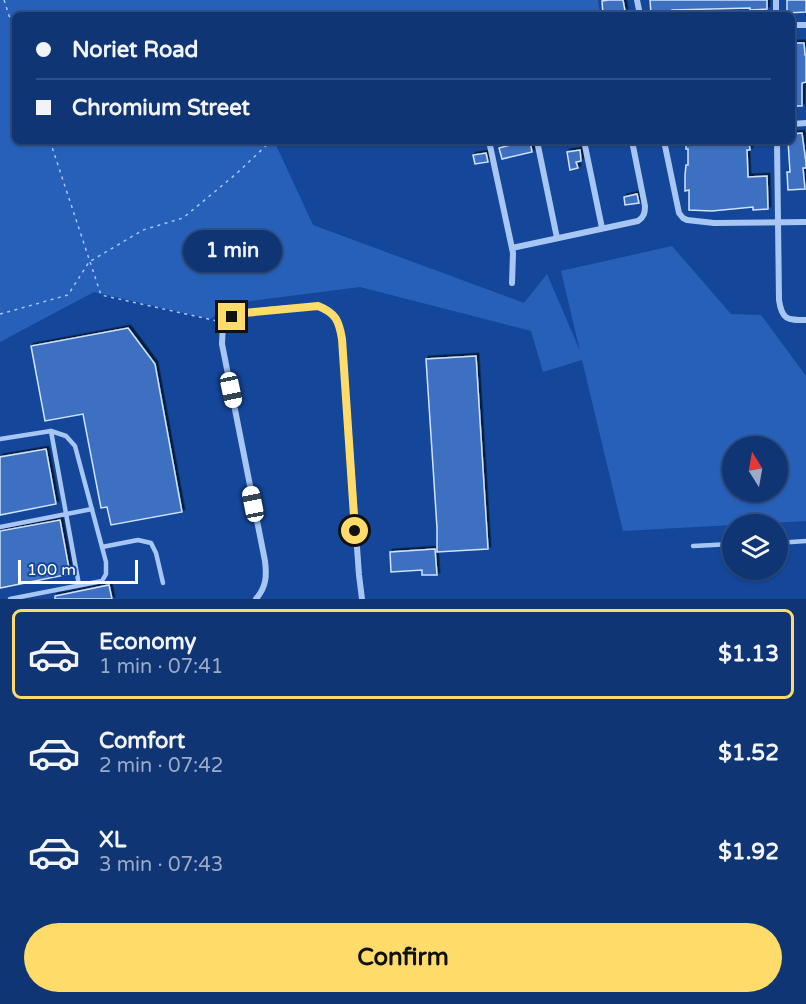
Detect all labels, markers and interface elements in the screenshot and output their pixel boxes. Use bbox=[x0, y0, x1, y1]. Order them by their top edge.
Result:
text: Noriet Road bbox=[72, 37, 199, 63]
text: Chromium Street bbox=[72, 95, 250, 121]
callout: 1 min bbox=[182, 230, 282, 272]
text: 1 min bbox=[206, 239, 259, 263]
route end bbox=[218, 303, 245, 330]
car bbox=[218, 371, 244, 409]
north arrow bbox=[722, 436, 788, 502]
map controls bbox=[722, 436, 788, 580]
car bbox=[241, 485, 265, 523]
button: layers bbox=[722, 514, 788, 580]
route start bbox=[341, 517, 368, 544]
scale bar bbox=[18, 557, 138, 584]
text: 100 m bbox=[27, 560, 76, 580]
icon: car bbox=[27, 627, 81, 681]
text: Economy bbox=[99, 629, 196, 655]
text: $1.13 bbox=[718, 641, 779, 667]
text: 1 min · 07:41 bbox=[99, 655, 223, 679]
icon: car bbox=[27, 726, 81, 780]
text: Comfort bbox=[99, 728, 185, 754]
text: $1.52 bbox=[718, 740, 779, 766]
text: 2 min · 07:42 bbox=[99, 754, 223, 778]
icon: car bbox=[27, 825, 81, 879]
text: XL bbox=[99, 827, 126, 853]
text: $1.92 bbox=[718, 839, 779, 865]
text: 3 min · 07:43 bbox=[99, 853, 223, 877]
button: Confirm bbox=[24, 923, 782, 992]

